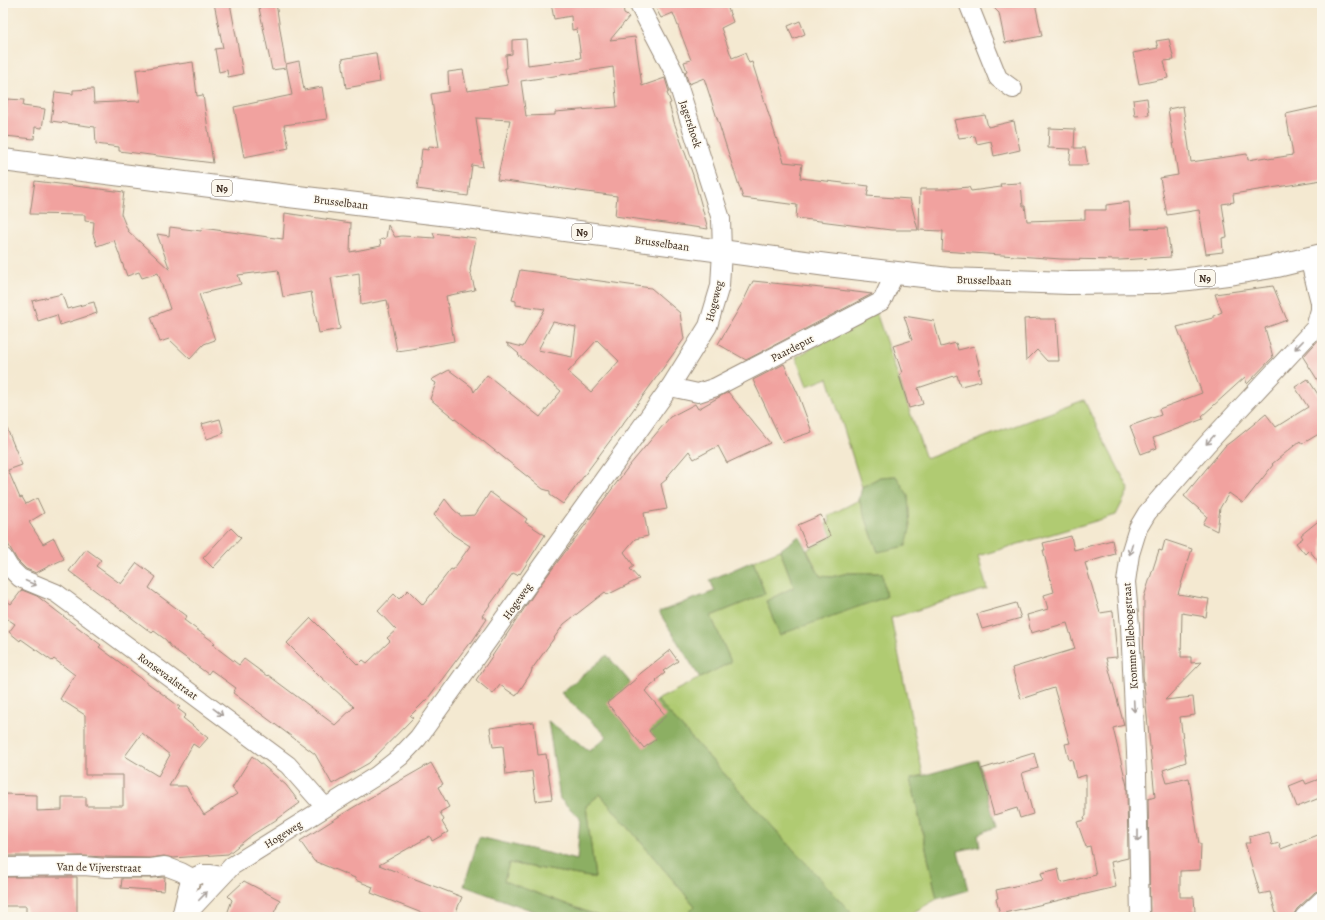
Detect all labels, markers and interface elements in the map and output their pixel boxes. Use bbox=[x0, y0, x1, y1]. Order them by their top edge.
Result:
street label: Jagershoek bbox=[676, 98, 705, 150]
road number: N9 bbox=[212, 180, 232, 196]
street label: Brusselbaan bbox=[313, 192, 369, 213]
road number: N9 bbox=[572, 224, 592, 240]
street label: Brusselbaan bbox=[634, 232, 690, 255]
road number: N9 bbox=[1195, 270, 1215, 286]
street label: Brusselbaan bbox=[956, 272, 1012, 289]
street label: Hogeweg bbox=[702, 279, 727, 323]
street label: Paardeput bbox=[768, 331, 817, 366]
one-way arrow bbox=[1294, 340, 1304, 350]
one-way arrow bbox=[1206, 435, 1215, 445]
one-way arrow bbox=[1127, 542, 1134, 555]
street label: Hogeweg bbox=[499, 579, 536, 623]
one-way arrow bbox=[24, 580, 36, 587]
street label: Kromme Elleboogstraat bbox=[1119, 582, 1142, 690]
street label: Ronsevaalstraat bbox=[135, 649, 201, 704]
one-way arrow bbox=[1131, 699, 1138, 712]
one-way arrow bbox=[212, 708, 223, 717]
street label: Hogeweg bbox=[262, 817, 305, 852]
one-way arrow bbox=[1134, 829, 1142, 842]
street label: Van de Vijverstraat bbox=[56, 859, 142, 876]
one-way arrow bbox=[198, 891, 207, 902]

